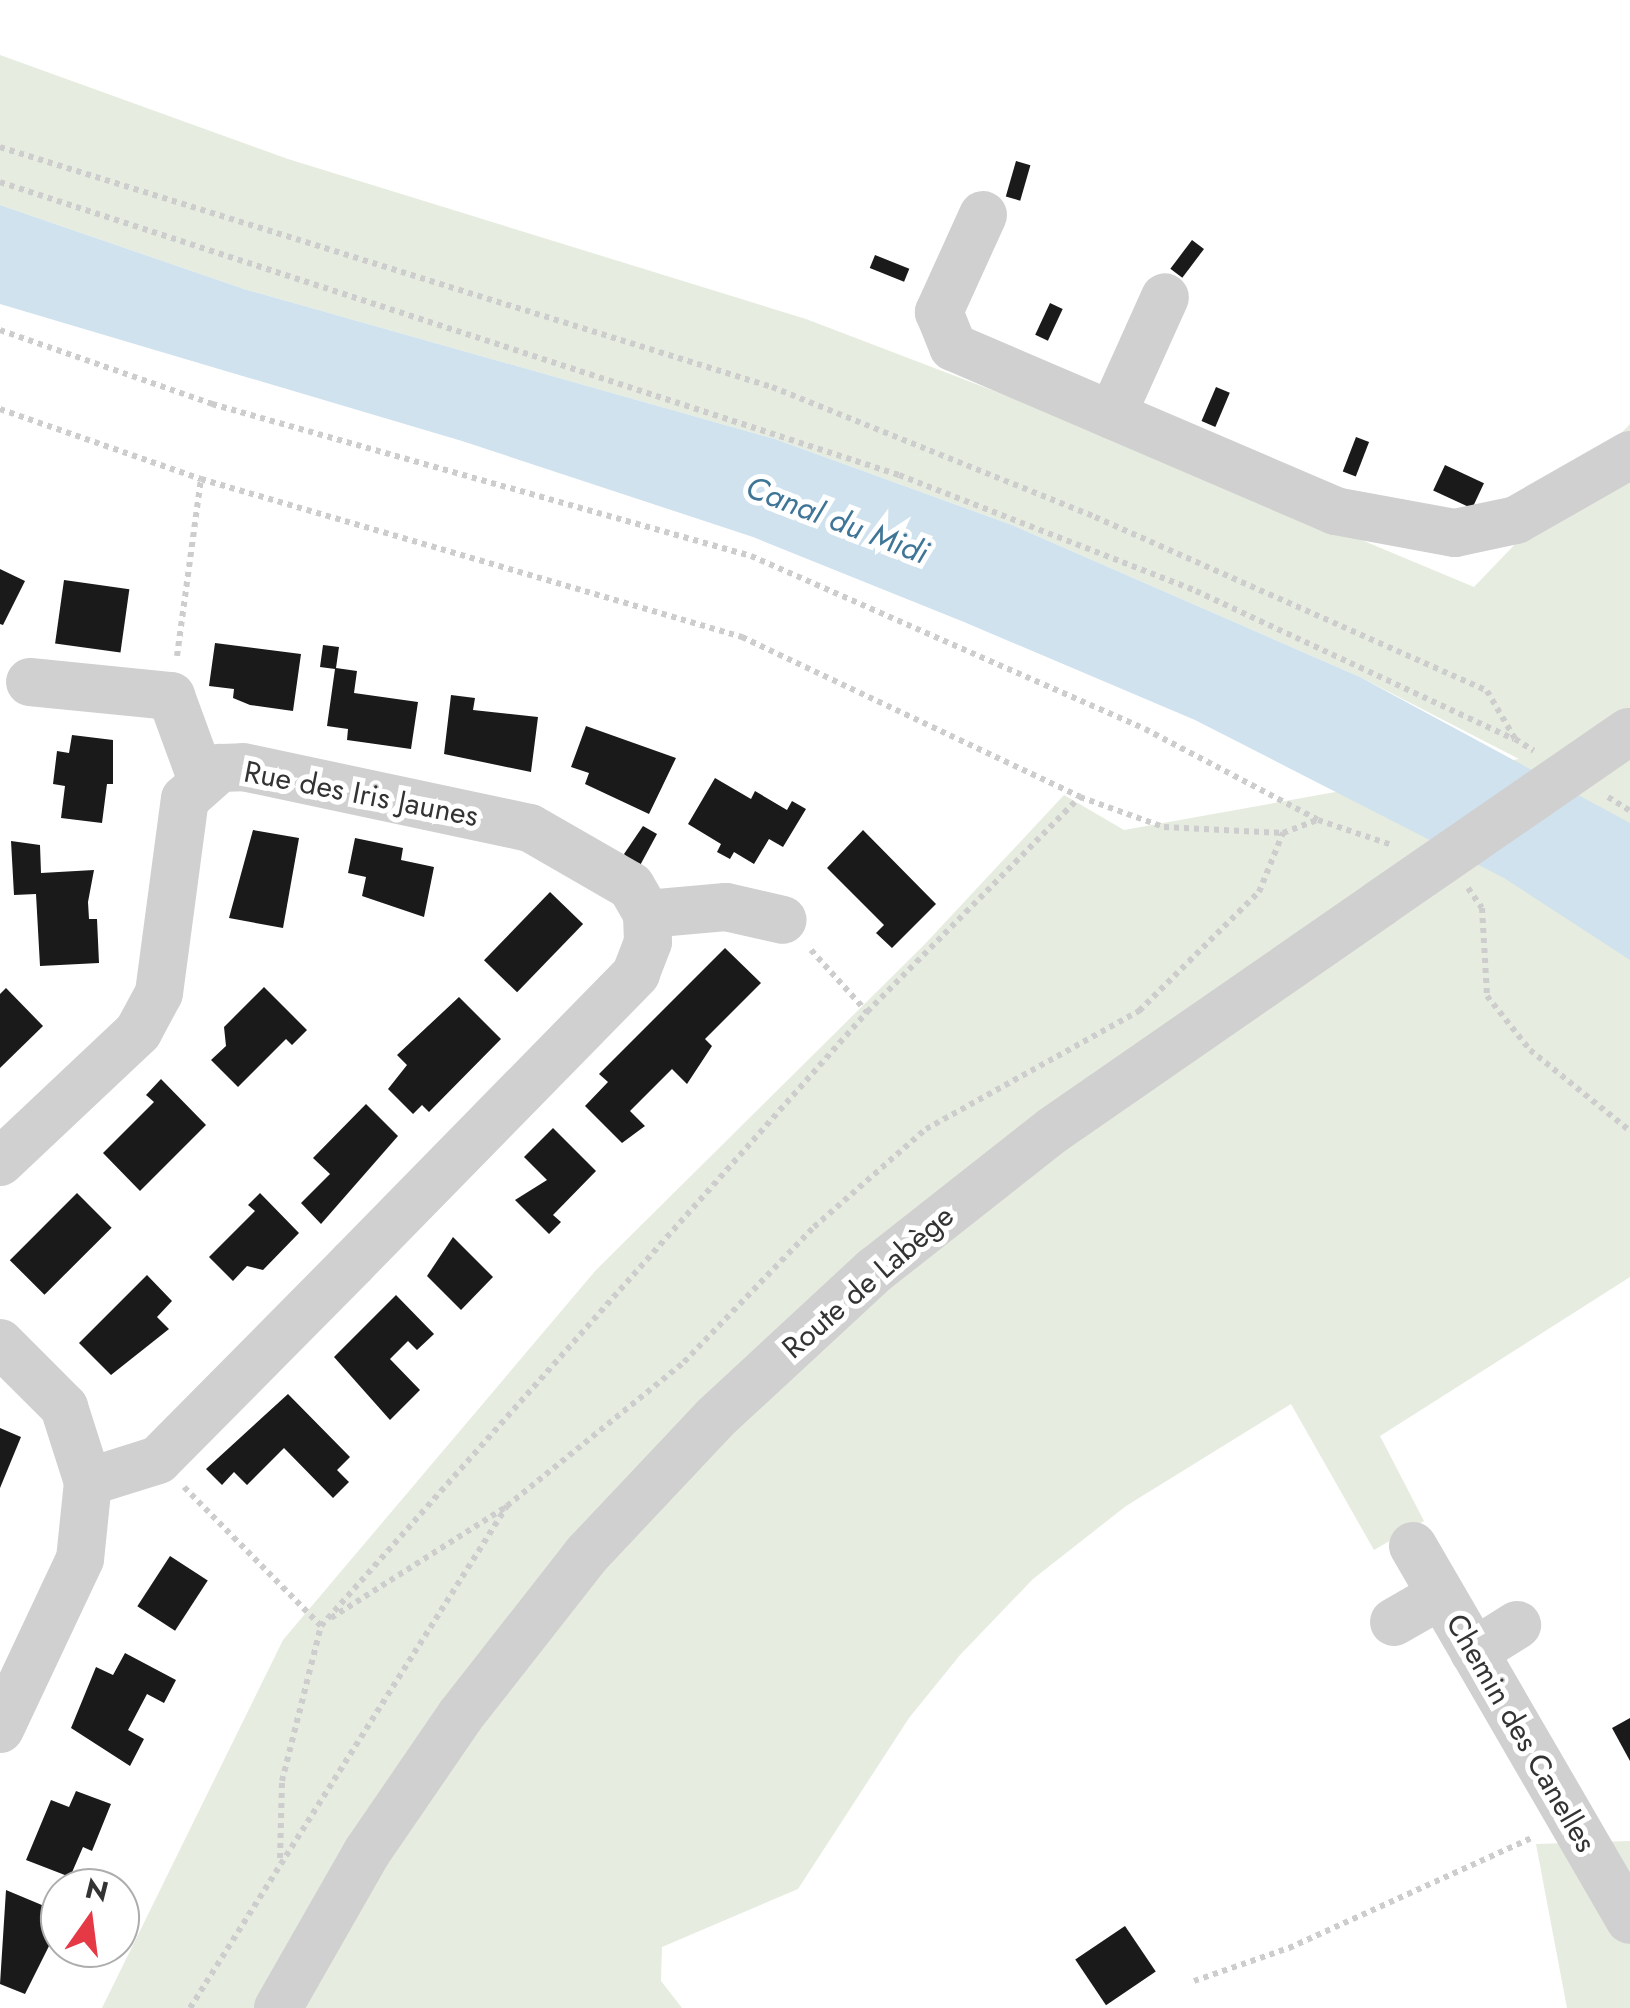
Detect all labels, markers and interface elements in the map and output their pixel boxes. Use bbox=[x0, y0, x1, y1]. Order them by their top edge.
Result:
water label: Canal du Midi bbox=[740, 468, 934, 572]
street label: Rue des Iris Jaunes bbox=[241, 754, 481, 834]
street label: Route de Labège bbox=[775, 1198, 961, 1366]
street label: Chemin des Canelles bbox=[1438, 1608, 1604, 1858]
north arrow bbox=[40, 1868, 140, 1968]
text: N bbox=[81, 1868, 113, 1913]

